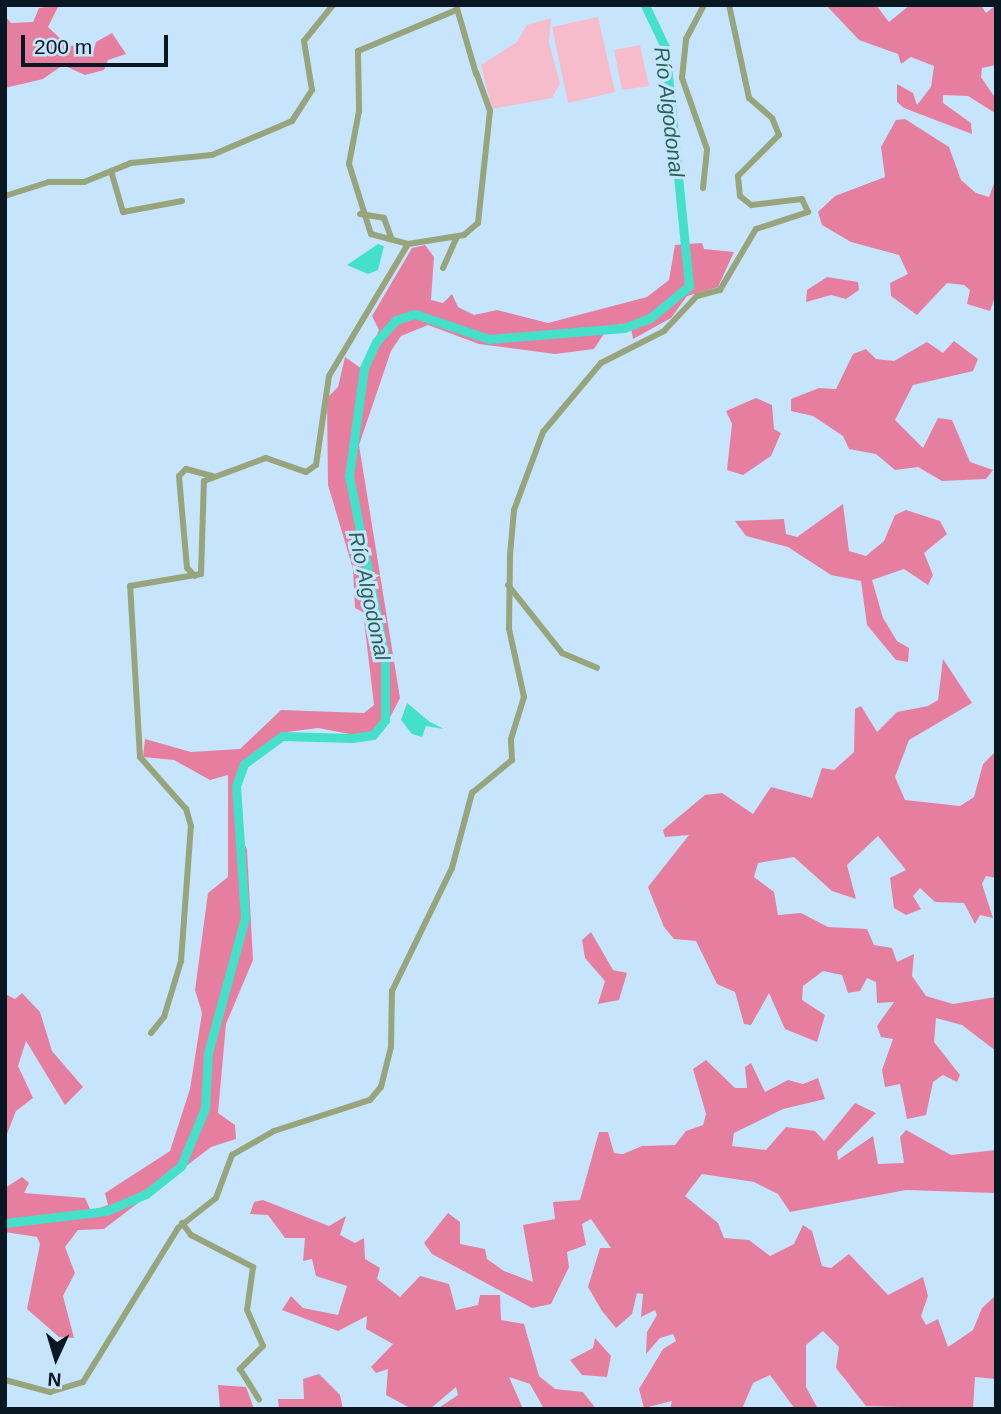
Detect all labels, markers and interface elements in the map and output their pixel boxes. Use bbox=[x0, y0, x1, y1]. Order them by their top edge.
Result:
scale bar bbox=[24, 21, 172, 65]
text: 200 m bbox=[34, 35, 92, 58]
water label: Río Algodonal bbox=[648, 45, 690, 179]
water label: Río Algodonal bbox=[343, 529, 395, 663]
north arrow bbox=[21, 1323, 91, 1393]
text: N bbox=[47, 1368, 62, 1390]

